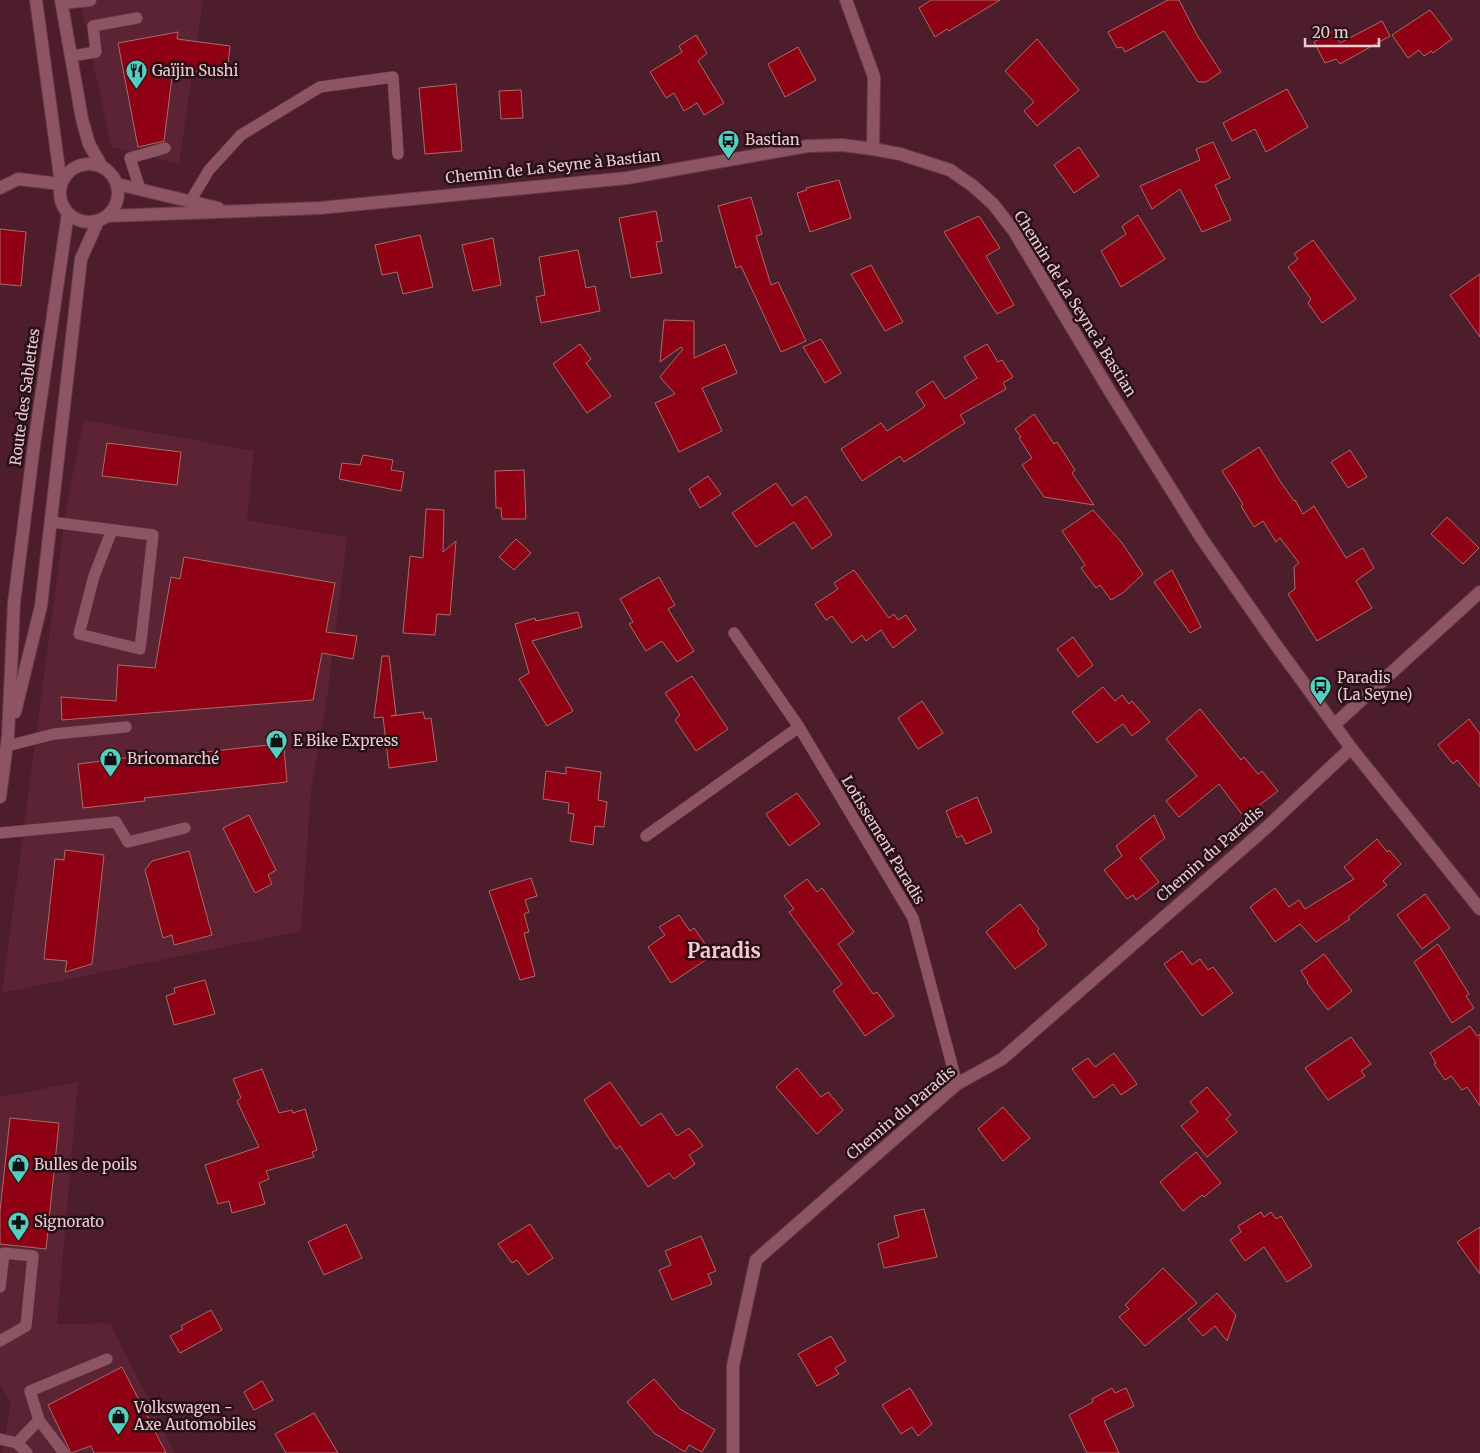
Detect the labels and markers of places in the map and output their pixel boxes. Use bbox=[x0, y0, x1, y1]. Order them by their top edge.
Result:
restaurant icon: Gaïjin Sushi bbox=[124, 59, 148, 90]
place label: Gaïjin Sushi bbox=[152, 61, 238, 80]
bus stop icon: Bastian bbox=[717, 128, 741, 159]
place label: Bastian bbox=[745, 130, 800, 149]
place label: Paradis (La Seyne) bbox=[1337, 668, 1412, 704]
bus stop icon: Paradis (La Seyne) bbox=[1309, 675, 1333, 706]
shop icon: E Bike Express bbox=[265, 729, 289, 760]
place label: E Bike Express bbox=[293, 731, 398, 750]
shop icon: Bricomarché bbox=[99, 747, 123, 778]
place label: Bricomarché bbox=[127, 749, 219, 768]
shop icon: Bulles de poils bbox=[6, 1153, 30, 1184]
place label: Bulles de poils bbox=[34, 1155, 137, 1174]
pharmacy icon: Signorato bbox=[6, 1210, 30, 1241]
place label: Signorato bbox=[34, 1212, 104, 1231]
place label: Volkswagen - Axe Automobiles bbox=[133, 1398, 256, 1434]
shop icon: Volkswagen - Axe Automobiles bbox=[106, 1405, 130, 1436]

